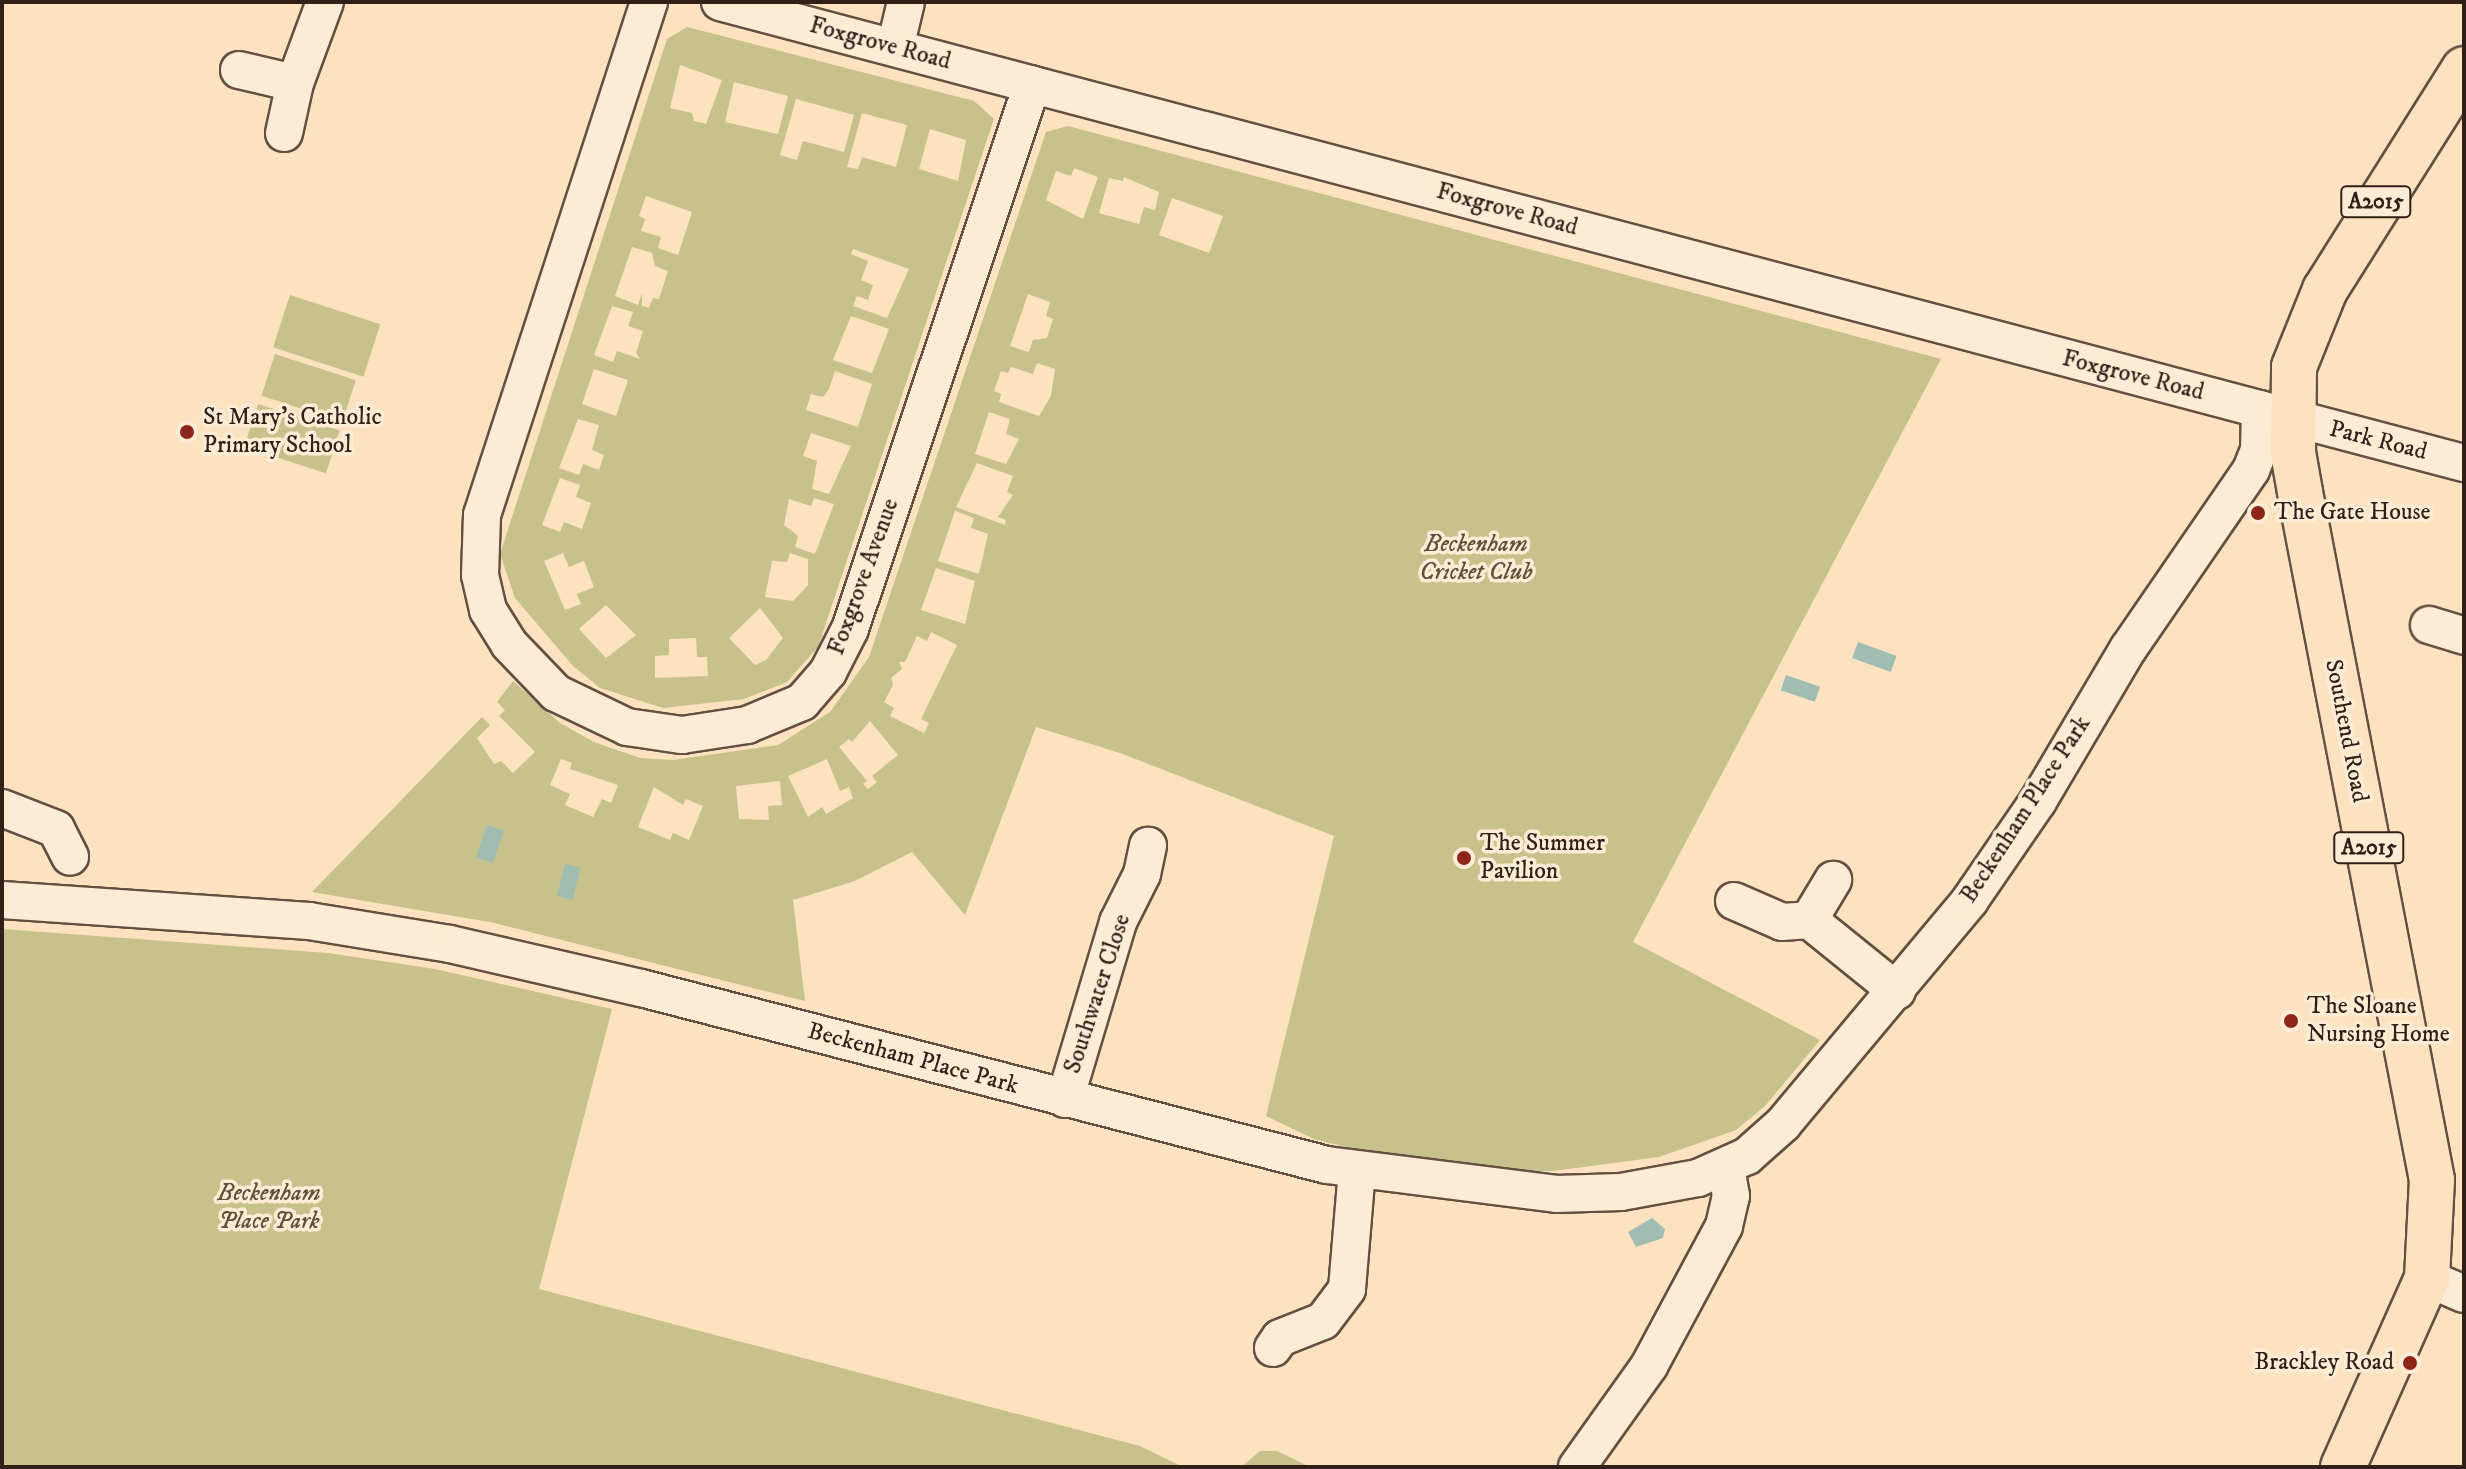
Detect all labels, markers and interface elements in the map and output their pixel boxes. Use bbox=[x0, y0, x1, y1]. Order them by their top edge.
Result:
street label: Foxgrove Road bbox=[806, 11, 954, 77]
street label: Foxgrove Road bbox=[1433, 177, 1581, 243]
road number: A2015 bbox=[2340, 184, 2412, 220]
street label: Foxgrove Road bbox=[2059, 344, 2207, 408]
place label: St Mary's Catholic Primary School bbox=[203, 404, 382, 460]
street label: Park Road bbox=[2326, 415, 2430, 467]
marker: St Mary's Catholic Primary School bbox=[178, 423, 196, 441]
street label: Foxgrove Avenue bbox=[822, 495, 906, 659]
place label: The Gate House bbox=[2274, 499, 2431, 527]
marker: The Gate House bbox=[2249, 504, 2267, 522]
park label: Beckenham Cricket Club bbox=[1419, 531, 1533, 587]
street label: Southend Road bbox=[2318, 657, 2374, 805]
street label: Beckenham Place Park bbox=[1955, 711, 2097, 909]
place label: The Summer Pavilion bbox=[1480, 830, 1605, 886]
road number: A2015 bbox=[2333, 830, 2405, 866]
marker: The Summer Pavilion bbox=[1455, 849, 1473, 867]
street label: Southwater Close bbox=[1059, 911, 1137, 1077]
place label: The Sloane Nursing Home bbox=[2307, 993, 2450, 1049]
marker: The Sloane Nursing Home bbox=[2282, 1012, 2300, 1030]
street label: Beckenham Place Park bbox=[804, 1017, 1022, 1101]
park label: Beckenham Place Park bbox=[218, 1180, 320, 1236]
place label: Brackley Road bbox=[2254, 1349, 2394, 1377]
marker: Brackley Road bbox=[2401, 1354, 2419, 1372]

